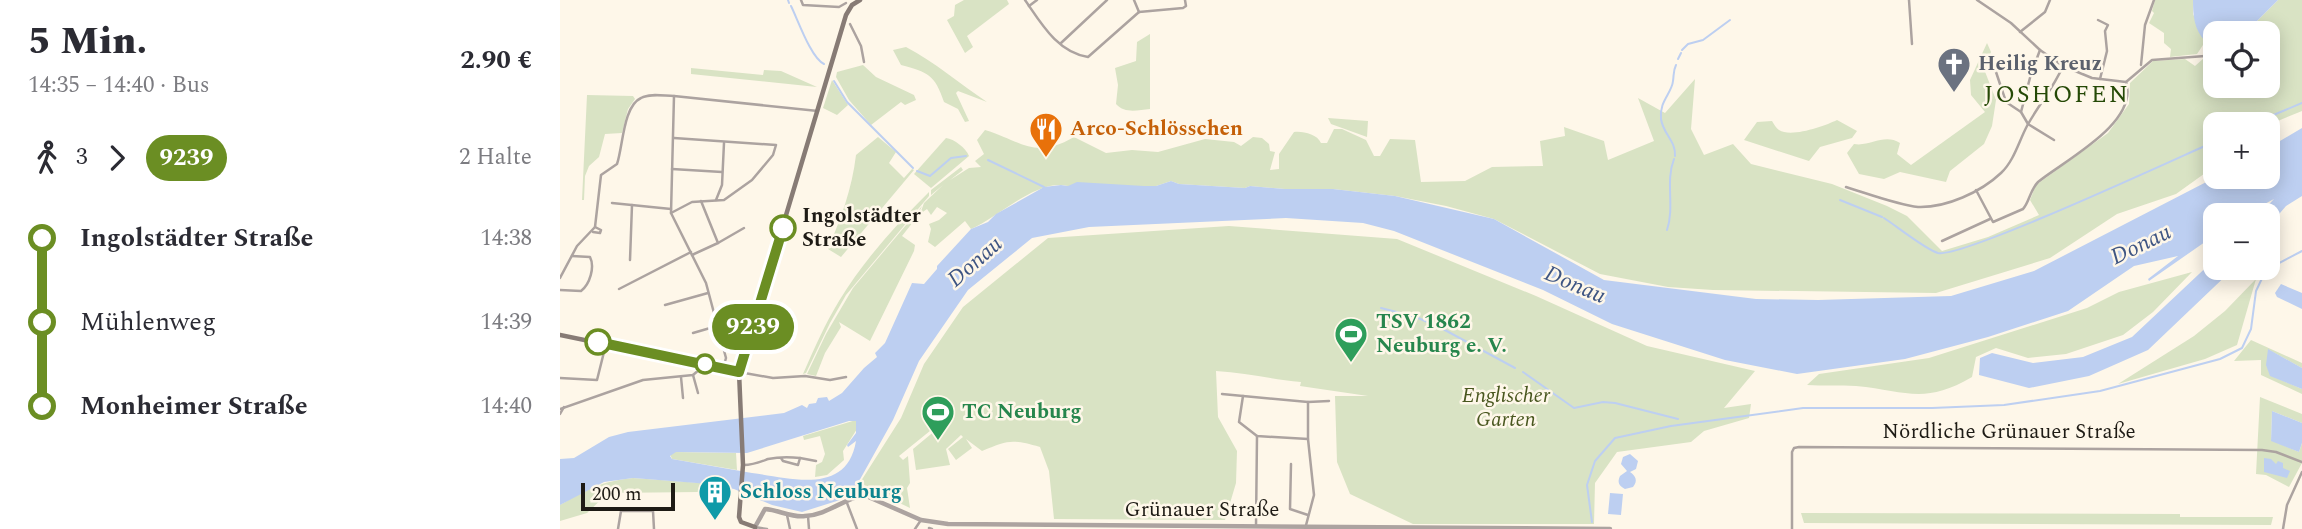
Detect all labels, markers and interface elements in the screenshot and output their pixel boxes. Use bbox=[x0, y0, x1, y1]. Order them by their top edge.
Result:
text: 5 Min. bbox=[28, 13, 147, 71]
map controls bbox=[2203, 21, 2280, 280]
button: locate bbox=[2203, 21, 2280, 98]
text: 2.90 € bbox=[460, 40, 532, 80]
church icon: Heilig Kreuz bbox=[1935, 45, 1973, 94]
place label: Heilig Kreuz bbox=[1978, 48, 2102, 80]
text: 14:35 – 14:40 · Bus bbox=[28, 68, 210, 103]
district label: JOSHOFEN bbox=[1984, 77, 2130, 113]
restaurant icon: Arco-Schlösschen bbox=[1027, 110, 1065, 159]
button: + bbox=[2203, 112, 2280, 189]
place label: Arco-Schlösschen bbox=[1070, 113, 1243, 145]
icon: walk bbox=[28, 139, 66, 177]
icon: forward bbox=[98, 139, 136, 177]
text: 3 bbox=[76, 140, 88, 175]
text: 9239 bbox=[160, 140, 213, 176]
text: 2 Halte bbox=[459, 140, 532, 175]
place label: Ingolstädter Straße bbox=[802, 200, 921, 256]
button: − bbox=[2203, 203, 2280, 280]
marker: Ingolstädter Straße bbox=[770, 215, 796, 241]
water label: Donau bbox=[2105, 215, 2177, 275]
text: Ingolstädter Straße bbox=[80, 218, 313, 258]
text: 14:38 bbox=[480, 221, 532, 256]
water label: Donau bbox=[939, 228, 1011, 296]
water label: Donau bbox=[1539, 256, 1611, 314]
text: Mühlenweg bbox=[80, 302, 216, 342]
line badge: 9239 bbox=[704, 304, 802, 350]
text: 14:39 bbox=[480, 305, 532, 340]
place label: TSV 1862 Neuburg e. V. bbox=[1376, 306, 1507, 362]
text: 9239 bbox=[726, 309, 780, 345]
sports icon: TSV 1862 Neuburg e. V. bbox=[1332, 315, 1370, 364]
unlabelled marker bbox=[585, 329, 611, 355]
unlabelled marker bbox=[695, 354, 715, 374]
park label: Englischer Garten bbox=[1462, 380, 1551, 436]
text: Monheimer Straße bbox=[80, 386, 308, 426]
text: 14:40 bbox=[480, 389, 532, 424]
sports icon: TC Neuburg bbox=[919, 393, 957, 442]
place label: TC Neuburg bbox=[962, 396, 1082, 428]
street label: Nördliche Grünauer Straße bbox=[1882, 416, 2136, 448]
building icon: Schloss Neuburg bbox=[696, 473, 734, 522]
place label: Schloss Neuburg bbox=[740, 476, 902, 508]
scale bar bbox=[581, 480, 676, 512]
text: 200 m bbox=[592, 480, 642, 509]
street label: Grünauer Straße bbox=[1125, 494, 1279, 526]

